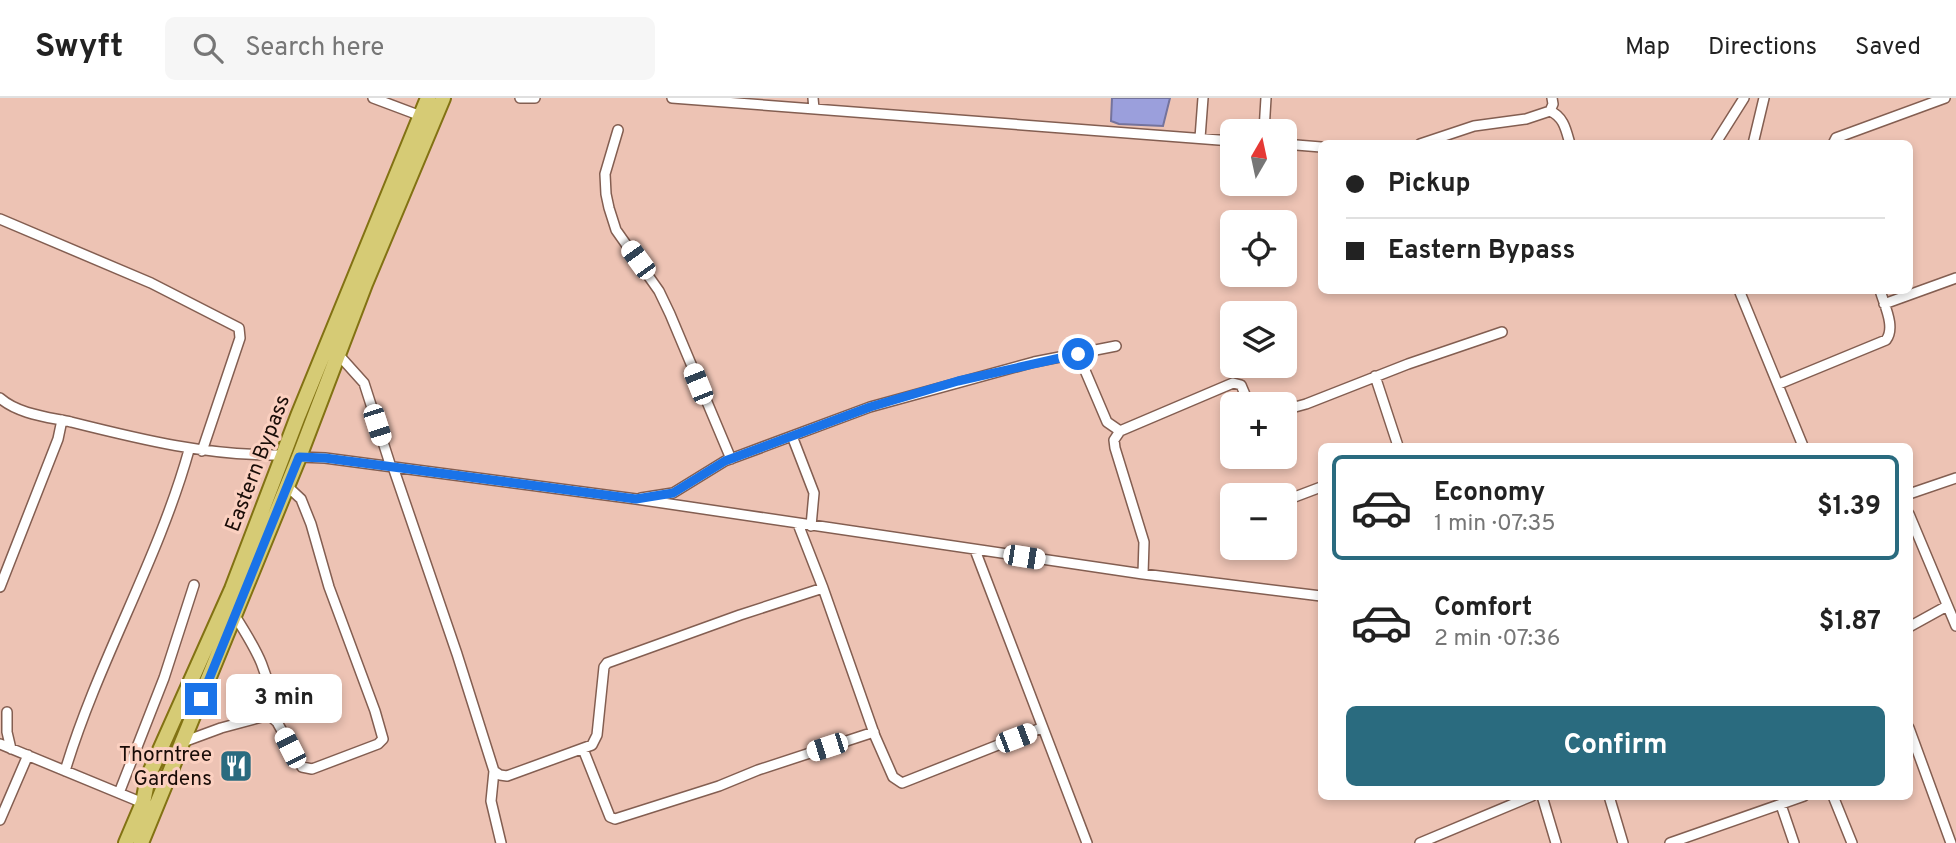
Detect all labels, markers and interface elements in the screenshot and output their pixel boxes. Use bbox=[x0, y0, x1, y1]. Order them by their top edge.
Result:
search box bbox=[165, 17, 655, 80]
text: Swyft bbox=[35, 27, 123, 69]
icon: search bbox=[189, 29, 227, 67]
text: Search here bbox=[245, 32, 384, 65]
text: Map bbox=[1625, 33, 1670, 63]
text: Directions bbox=[1708, 33, 1817, 63]
text: Saved bbox=[1855, 33, 1921, 63]
north arrow bbox=[1220, 119, 1297, 196]
map controls bbox=[1220, 119, 1297, 560]
text: Pickup bbox=[1388, 168, 1471, 201]
button: locate bbox=[1220, 210, 1297, 287]
text: Eastern Bypass bbox=[1388, 235, 1575, 268]
car bbox=[618, 237, 659, 283]
button: layers bbox=[1220, 301, 1297, 378]
route start bbox=[1062, 338, 1094, 370]
car bbox=[681, 361, 716, 407]
street label: Eastern Bypass bbox=[220, 391, 297, 536]
button: + bbox=[1220, 392, 1297, 469]
car bbox=[361, 402, 394, 448]
icon: car bbox=[1350, 476, 1413, 539]
text: Economy bbox=[1434, 477, 1545, 510]
button: − bbox=[1220, 483, 1297, 560]
text: $1.39 bbox=[1817, 491, 1881, 524]
text: 1 min · 07:35 bbox=[1434, 510, 1556, 539]
car bbox=[1002, 543, 1047, 571]
icon: car bbox=[1350, 591, 1413, 654]
text: Comfort bbox=[1434, 592, 1532, 625]
text: $1.87 bbox=[1819, 606, 1881, 639]
text: 2 min · 07:36 bbox=[1434, 625, 1560, 654]
callout: 3 min bbox=[226, 674, 341, 724]
route end bbox=[185, 683, 217, 715]
text: 3 min bbox=[254, 684, 314, 713]
button: Confirm bbox=[1346, 706, 1885, 786]
car bbox=[993, 721, 1040, 755]
car bbox=[272, 725, 309, 771]
car bbox=[804, 731, 851, 763]
place label: Thorntree Gardens bbox=[119, 742, 212, 793]
restaurant icon: Thorntree Gardens bbox=[217, 747, 255, 785]

